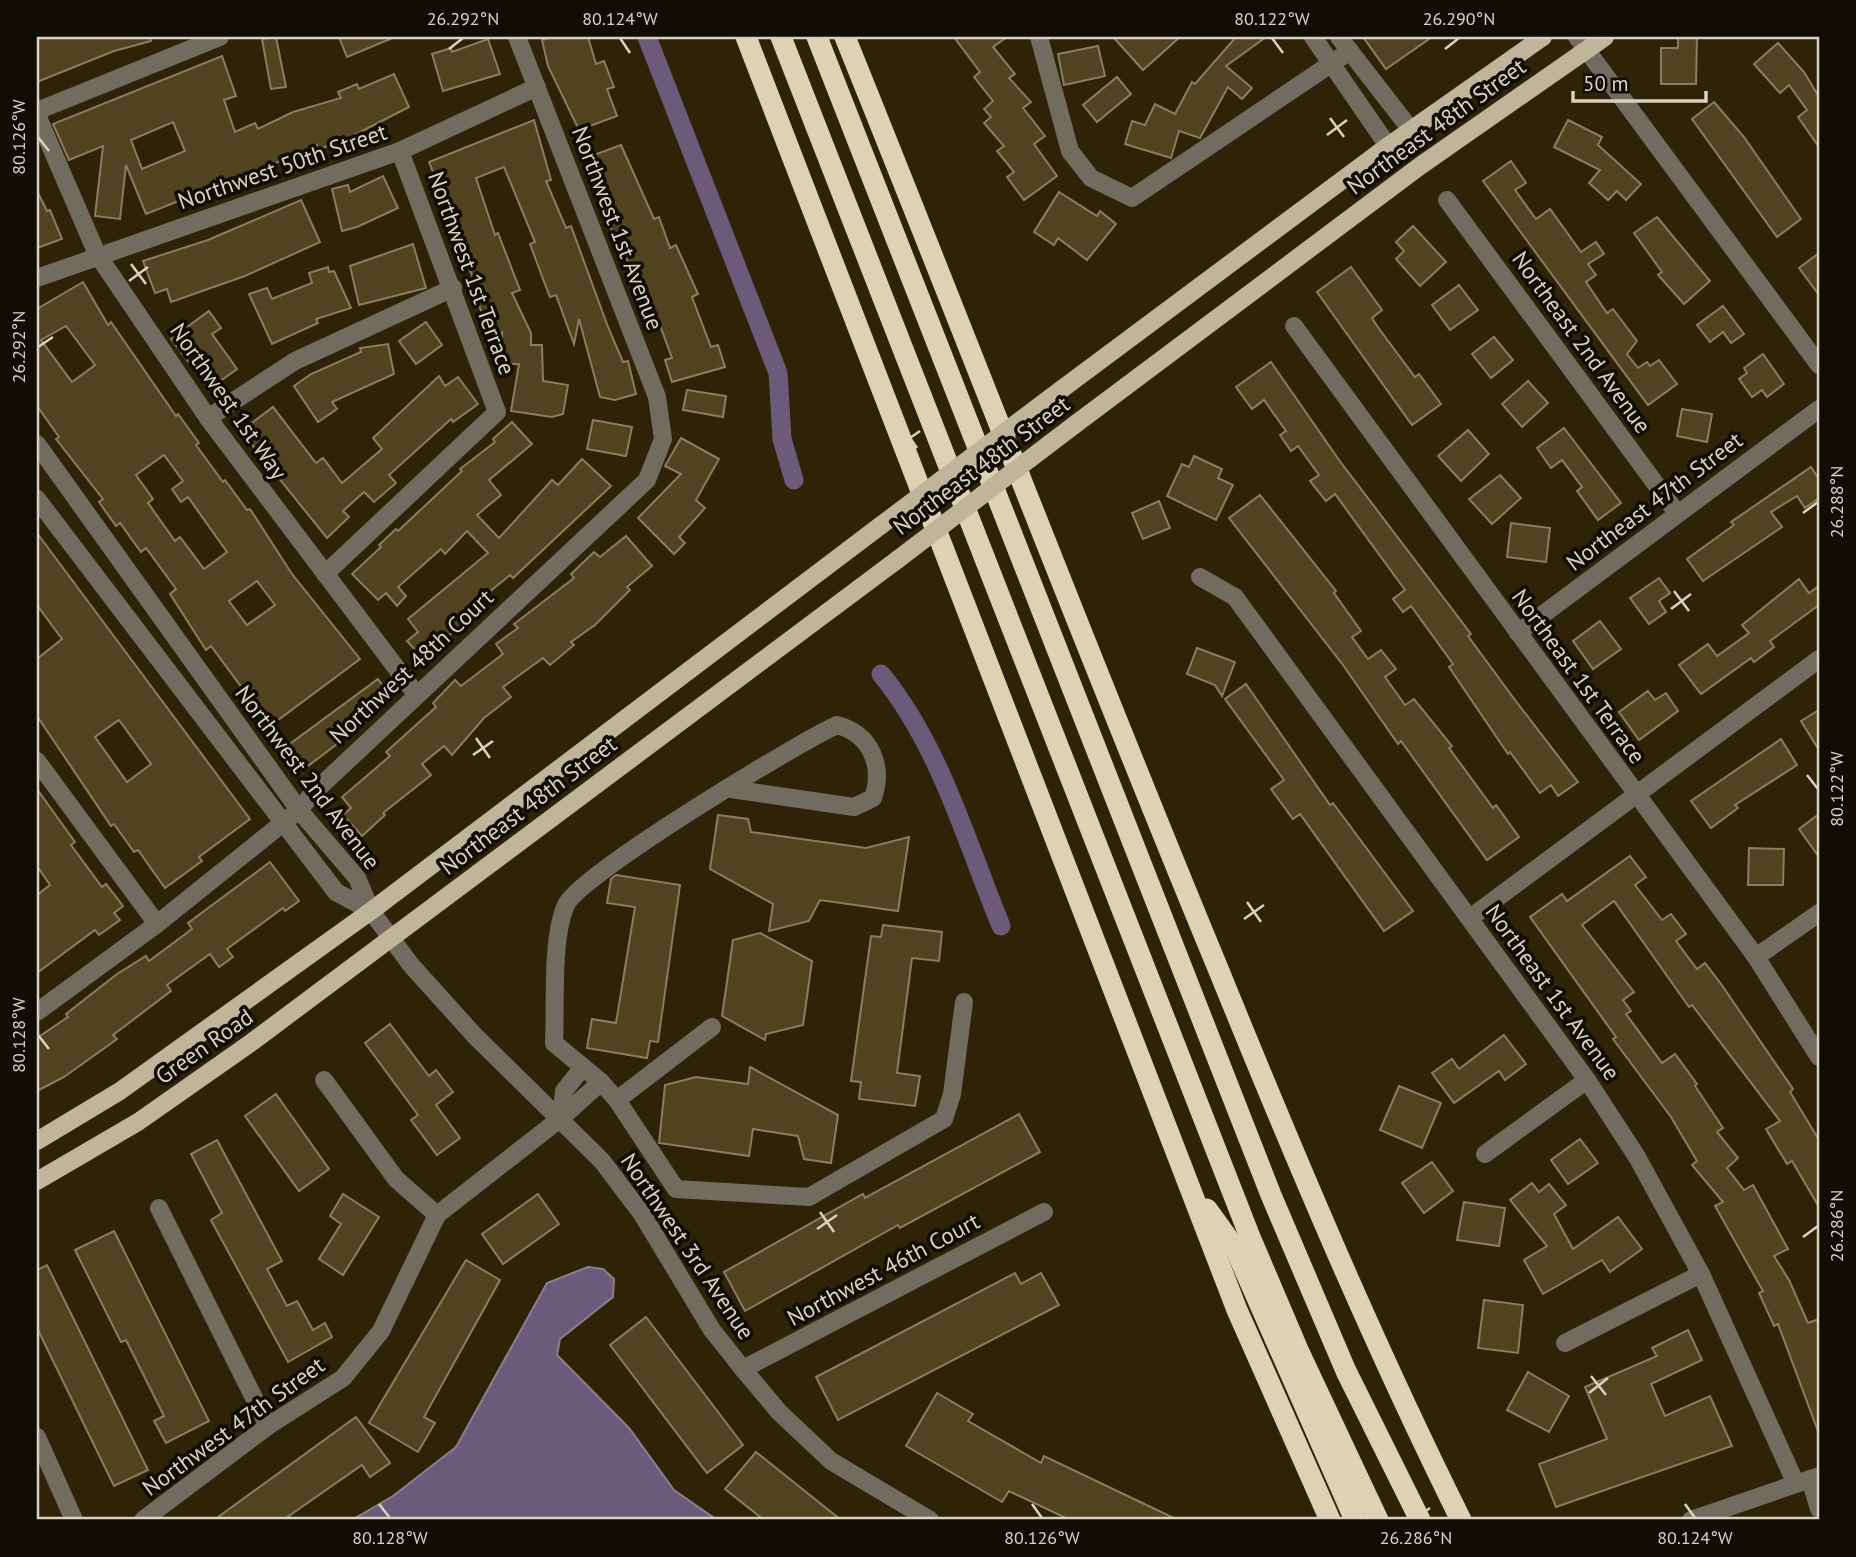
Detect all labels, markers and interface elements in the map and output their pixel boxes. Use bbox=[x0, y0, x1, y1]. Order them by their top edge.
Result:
text: 26.292°N bbox=[427, 7, 499, 30]
text: 80.124°W bbox=[582, 7, 658, 30]
text: 80.122°W bbox=[1234, 7, 1310, 30]
text: 26.290°N bbox=[1423, 7, 1495, 30]
street label: Northeast 48th Street bbox=[1341, 51, 1531, 201]
scale bar bbox=[1573, 60, 1706, 104]
text: 50 m bbox=[1583, 70, 1629, 97]
text: 80.126°W bbox=[7, 99, 30, 175]
street label: Northwest 50th Street bbox=[174, 117, 390, 215]
street label: Northwest 1st Avenue bbox=[566, 122, 670, 334]
street label: Northwest 1st Terrace bbox=[422, 167, 522, 379]
street label: Northeast 2nd Avenue bbox=[1506, 245, 1658, 439]
text: 26.292°N bbox=[7, 311, 30, 383]
street label: Northwest 1st Way bbox=[164, 317, 294, 485]
street label: Northeast 48th Street bbox=[887, 389, 1075, 541]
street label: Northeast 47th Street bbox=[1560, 425, 1748, 577]
text: 26.288°N bbox=[1825, 466, 1848, 538]
street label: Northwest 48th Court bbox=[323, 582, 499, 749]
street label: Northeast 1st Terrace bbox=[1506, 583, 1652, 769]
street label: Northwest 2nd Avenue bbox=[229, 679, 387, 875]
street label: Northeast 48th Street bbox=[434, 729, 622, 881]
text: 80.122°W bbox=[1825, 751, 1848, 827]
street label: Northeast 1st Avenue bbox=[1479, 898, 1627, 1086]
text: 80.128°W bbox=[7, 997, 30, 1073]
street label: Green Road bbox=[150, 1002, 258, 1090]
street label: Northwest 3rd Avenue bbox=[615, 1147, 761, 1345]
text: 26.286°N bbox=[1825, 1190, 1848, 1262]
street label: Northwest 46th Court bbox=[782, 1206, 984, 1332]
street label: Northwest 47th Street bbox=[136, 1350, 330, 1502]
text: 80.128°W bbox=[352, 1526, 428, 1549]
text: 80.126°W bbox=[1004, 1526, 1080, 1549]
text: 26.286°N bbox=[1380, 1526, 1452, 1549]
text: 80.124°W bbox=[1657, 1526, 1733, 1549]

